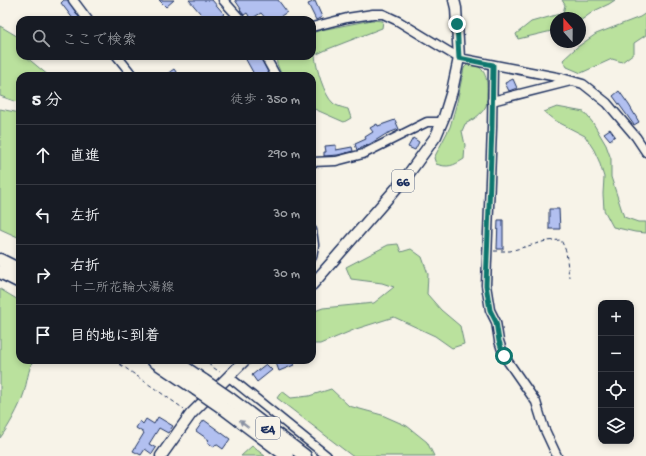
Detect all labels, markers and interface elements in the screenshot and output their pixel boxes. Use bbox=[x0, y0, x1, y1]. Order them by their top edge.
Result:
north arrow bbox=[550, 12, 586, 48]
route end bbox=[448, 15, 466, 33]
search box bbox=[16, 16, 316, 60]
icon: search bbox=[30, 27, 52, 49]
text: ここで検索 bbox=[62, 32, 137, 50]
text: 5 分 bbox=[32, 92, 62, 112]
text: 徒歩 · 350 m bbox=[230, 93, 300, 108]
icon: ahead bbox=[32, 144, 54, 166]
text: 290 m bbox=[267, 147, 300, 162]
text: 直進 bbox=[70, 148, 100, 166]
road number: 66 bbox=[392, 170, 414, 192]
icon: left bbox=[32, 204, 54, 226]
text: 30 m bbox=[274, 207, 300, 222]
text: 左折 bbox=[70, 208, 100, 226]
text: 右折 bbox=[70, 258, 100, 276]
icon: right bbox=[32, 264, 54, 286]
text: 30 m bbox=[274, 267, 300, 282]
text: 十二所花輪大湯線 bbox=[70, 281, 174, 296]
map controls bbox=[598, 300, 634, 444]
button: + bbox=[598, 300, 634, 336]
icon: arrive bbox=[32, 324, 54, 346]
text: 目的地に到着 bbox=[70, 328, 160, 346]
button: − bbox=[598, 336, 634, 372]
route start bbox=[495, 347, 513, 365]
button: locate bbox=[598, 372, 634, 408]
button: layers bbox=[598, 408, 634, 444]
road number: E4 bbox=[256, 417, 280, 439]
one-way arrow bbox=[239, 420, 250, 428]

